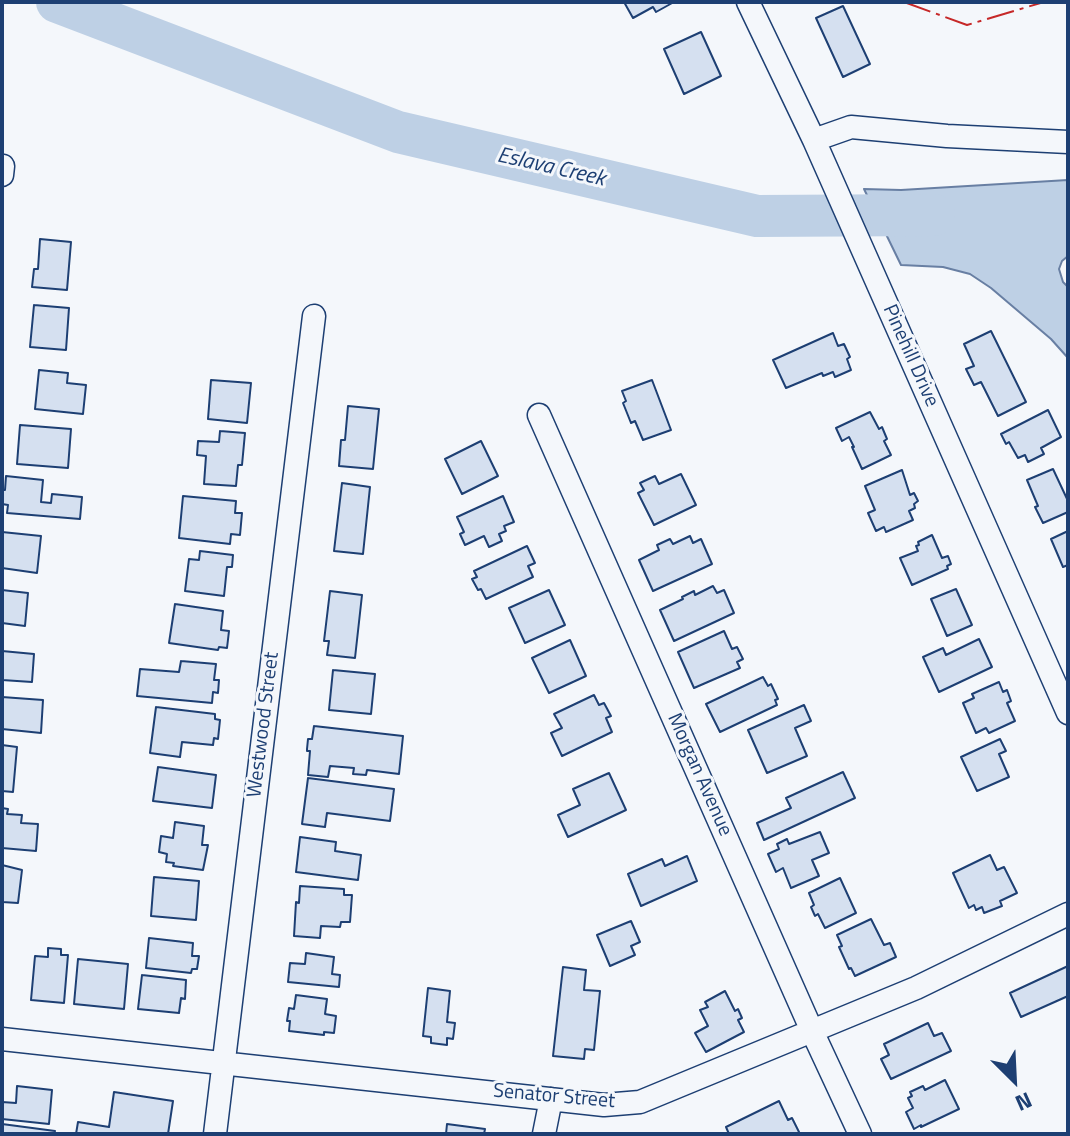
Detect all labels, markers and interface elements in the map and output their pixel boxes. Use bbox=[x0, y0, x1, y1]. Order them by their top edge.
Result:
water label: Eslava Creek bbox=[495, 143, 607, 193]
street label: Pinehill Drive bbox=[877, 301, 943, 411]
street label: Westwood Street bbox=[243, 651, 285, 799]
street label: Morgan Avenue bbox=[661, 710, 737, 840]
north arrow bbox=[974, 1040, 1054, 1120]
street label: Senator Street bbox=[492, 1080, 616, 1114]
text: N bbox=[1010, 1083, 1038, 1121]

